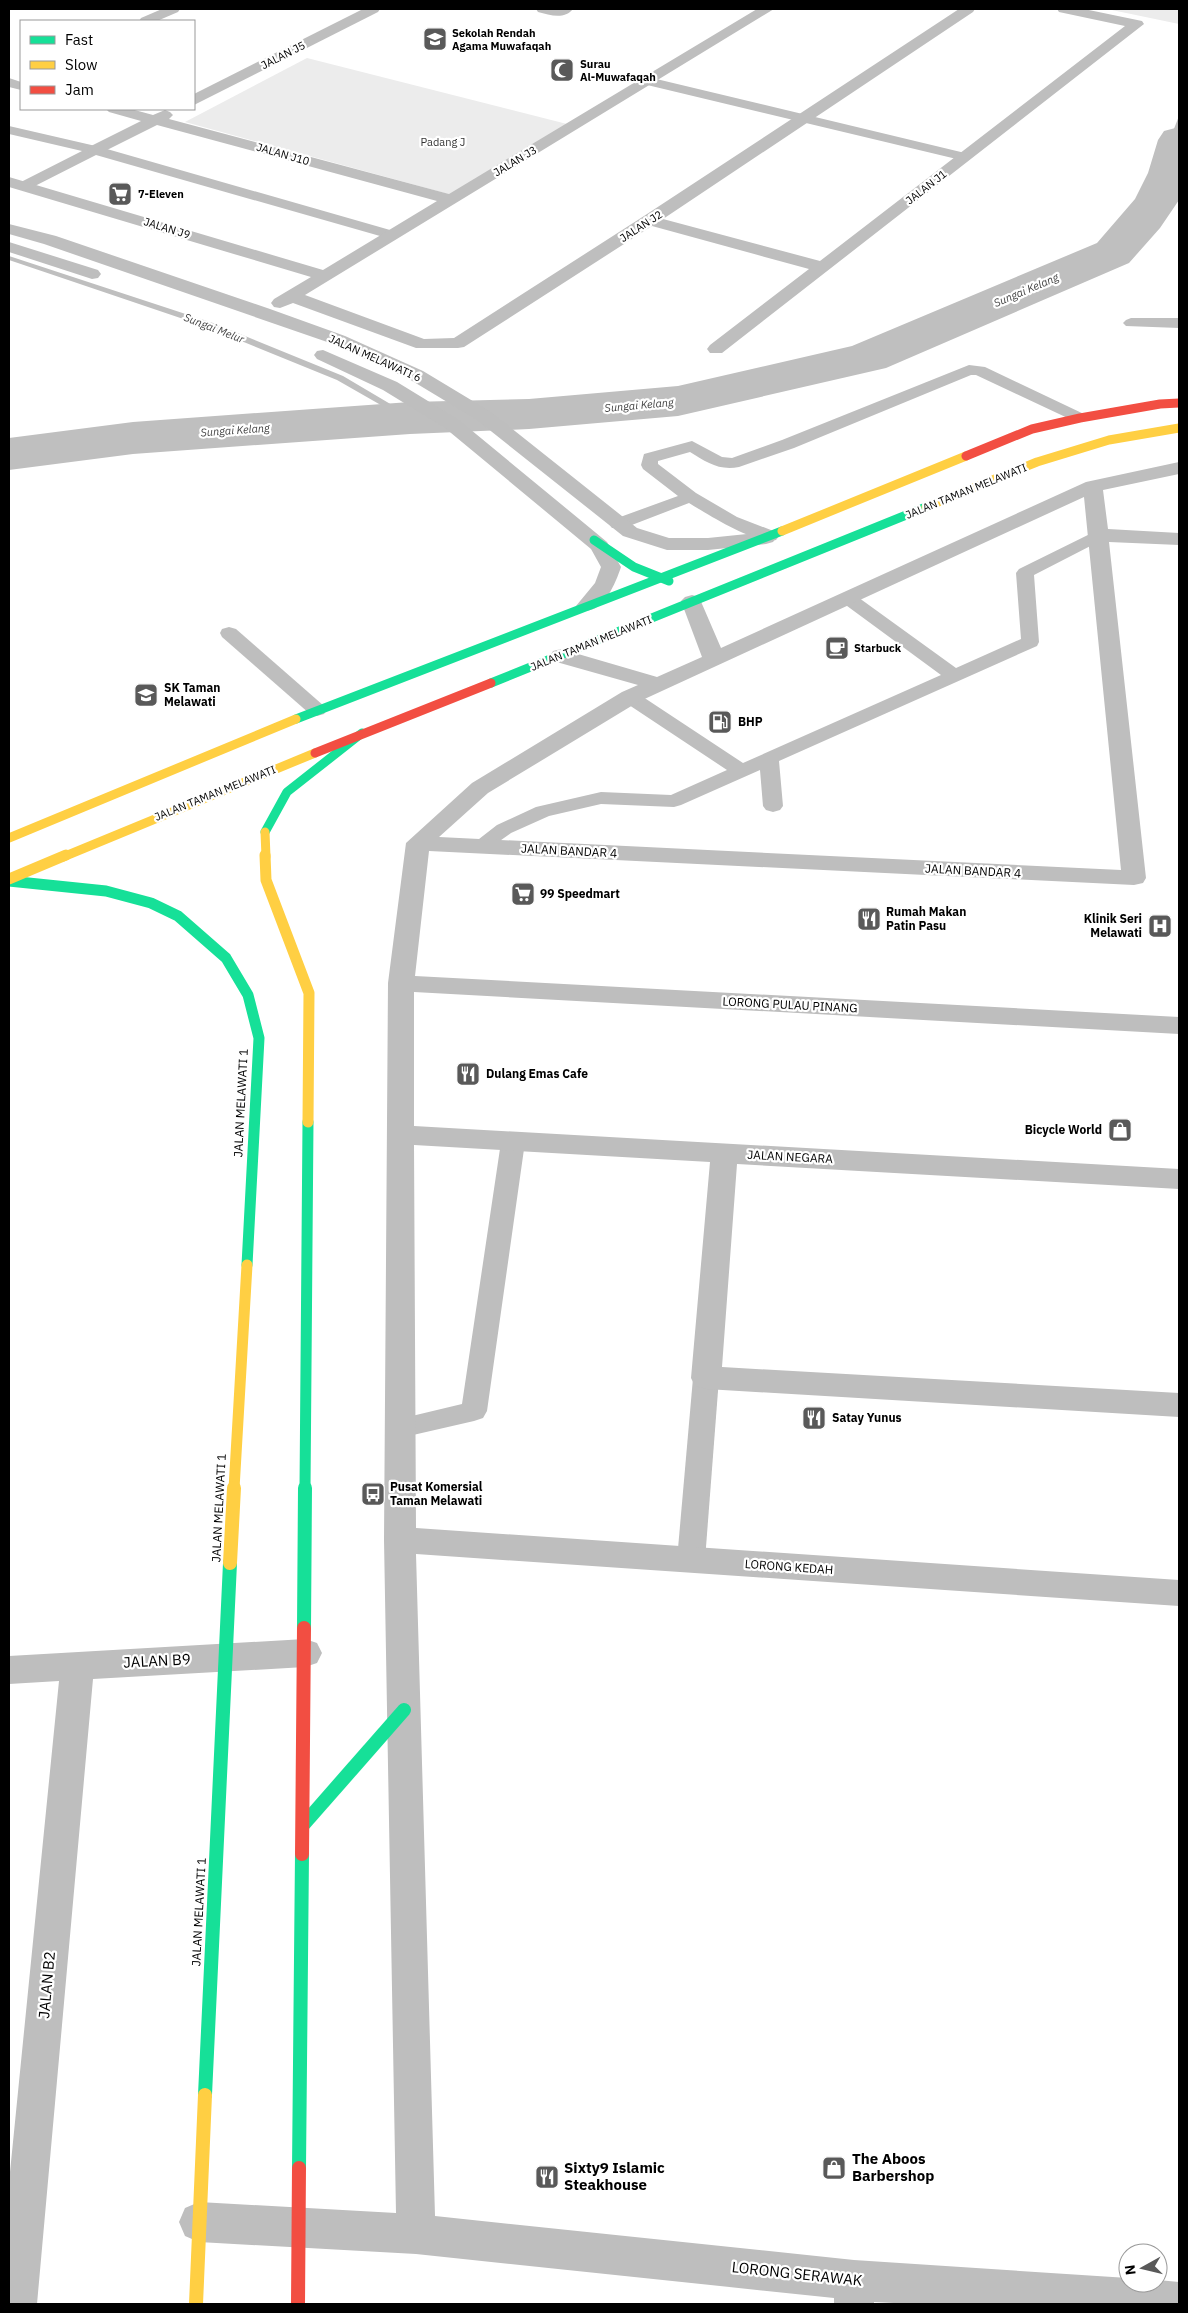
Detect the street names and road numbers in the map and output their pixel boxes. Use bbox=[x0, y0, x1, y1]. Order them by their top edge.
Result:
street label: JALAN J5 bbox=[258, 38, 308, 72]
street label: JALAN J10 bbox=[255, 140, 311, 168]
street label: JALAN J3 bbox=[491, 143, 539, 179]
street label: JALAN J1 bbox=[903, 166, 950, 207]
street label: JALAN J2 bbox=[617, 207, 665, 245]
street label: JALAN J9 bbox=[142, 214, 192, 242]
street label: JALAN MELAWATI 6 bbox=[327, 331, 423, 385]
street label: JALAN TAMAN MELAWATI bbox=[903, 460, 1029, 522]
street label: JALAN TAMAN MELAWATI bbox=[528, 612, 654, 674]
street label: JALAN TAMAN MELAWATI bbox=[152, 762, 278, 824]
street label: JALAN BANDAR 4 bbox=[521, 840, 617, 861]
street label: JALAN BANDAR 4 bbox=[925, 860, 1021, 881]
street label: LORONG PULAU PINANG bbox=[722, 993, 858, 1016]
street label: JALAN MELAWATI 1 bbox=[230, 1048, 251, 1158]
street label: JALAN NEGARA bbox=[747, 1147, 834, 1166]
street label: JALAN MELAWATI 1 bbox=[208, 1453, 229, 1563]
street label: LORONG KEDAH bbox=[744, 1556, 834, 1577]
street label: JALAN B9 bbox=[123, 1649, 191, 1672]
street label: JALAN MELAWATI 1 bbox=[188, 1857, 209, 1967]
street label: JALAN B2 bbox=[34, 1950, 59, 2019]
street label: LORONG SERAWAK bbox=[731, 2257, 864, 2290]

